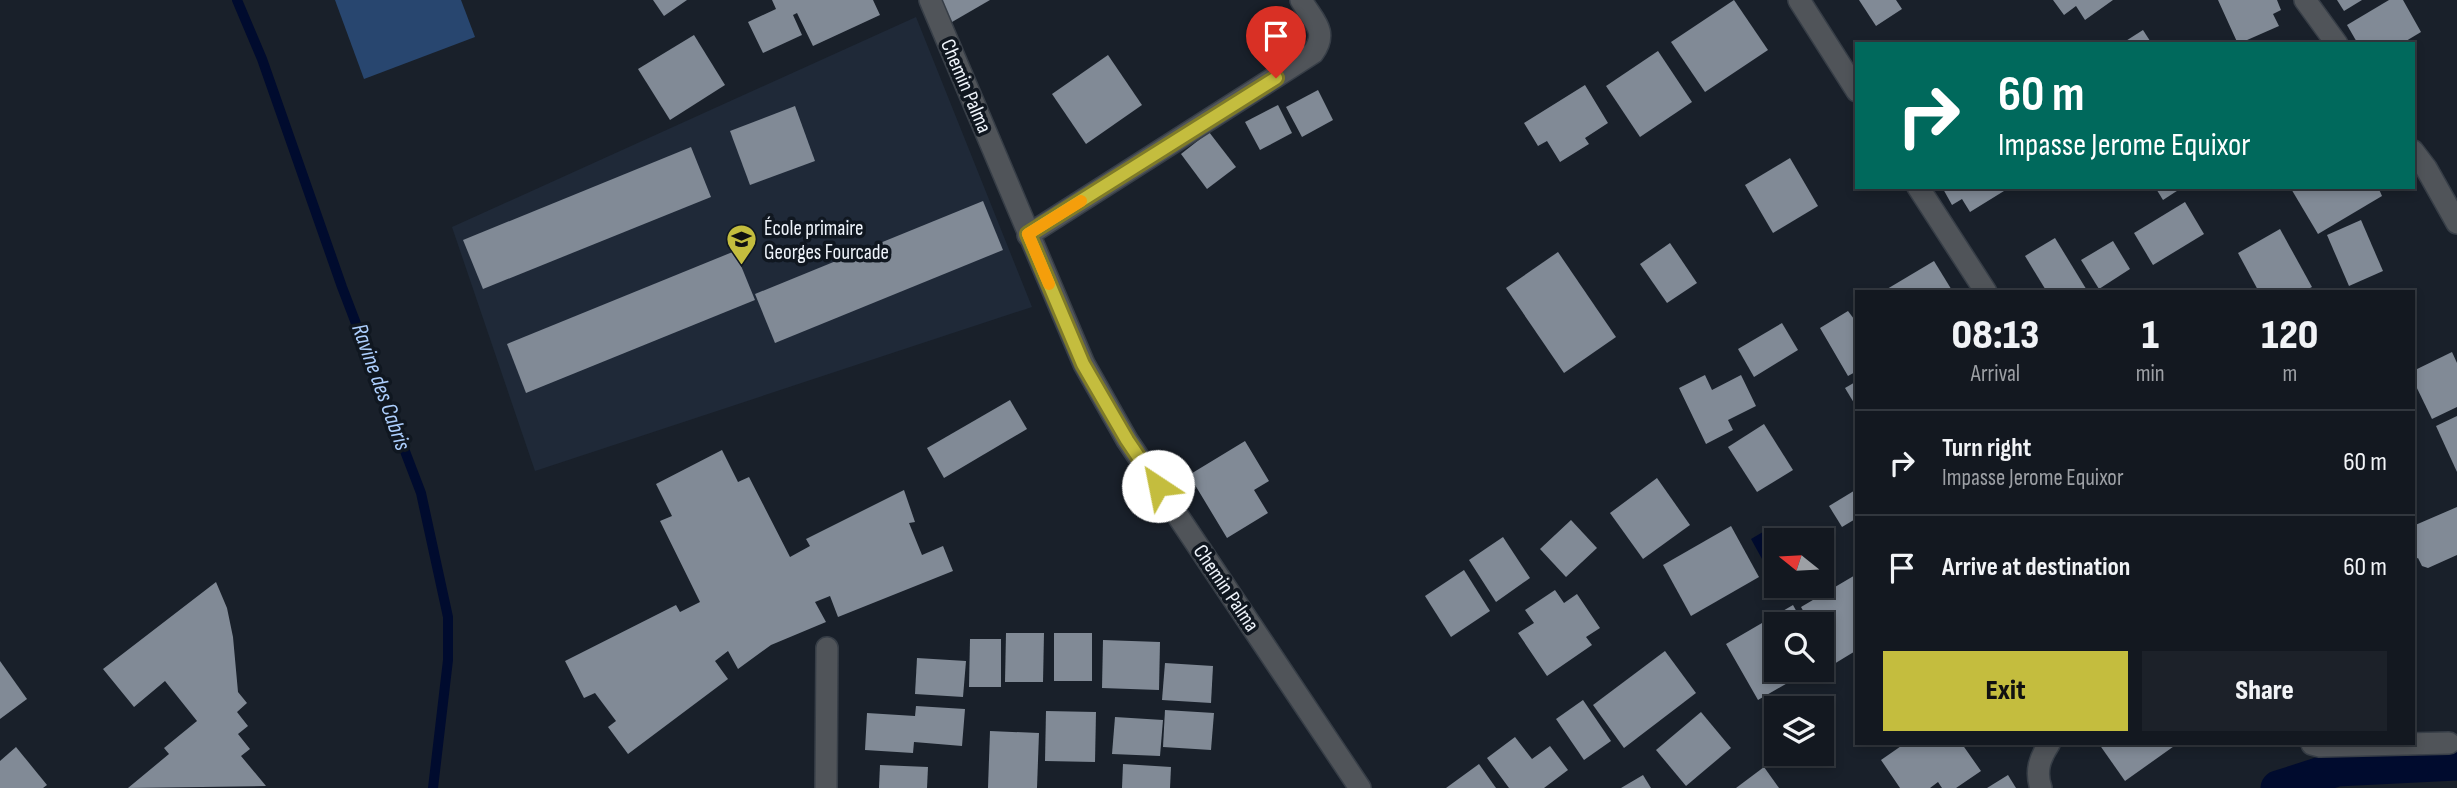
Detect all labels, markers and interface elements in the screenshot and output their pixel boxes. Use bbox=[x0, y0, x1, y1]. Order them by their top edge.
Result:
pin bbox=[1246, 6, 1306, 78]
icon: arrive bbox=[1257, 17, 1295, 55]
street label: Chemin Palma bbox=[935, 35, 997, 137]
text: 60 m bbox=[1998, 66, 2085, 125]
icon: right bbox=[1883, 70, 1974, 161]
text: Impasse Jerome Equixor bbox=[1998, 126, 2251, 165]
place label: École primaire Georges Fourcade bbox=[764, 216, 889, 265]
school or university icon: École primaire Georges Fourcade bbox=[724, 223, 758, 267]
text: 08:13 bbox=[1952, 310, 2039, 361]
text: 1 bbox=[2142, 310, 2159, 361]
text: 120 bbox=[2261, 310, 2318, 361]
water label: Ravine des Cabris bbox=[345, 320, 417, 454]
text: Arrival bbox=[1971, 360, 2020, 388]
text: min bbox=[2136, 360, 2165, 388]
text: m bbox=[2282, 360, 2297, 388]
text: Turn right bbox=[1942, 433, 2031, 464]
icon: right bbox=[1883, 444, 1921, 482]
text: 60 m bbox=[2343, 447, 2387, 478]
position arrow bbox=[1121, 449, 1195, 523]
text: Impasse Jerome Equixor bbox=[1942, 464, 2124, 492]
north arrow bbox=[1764, 528, 1834, 598]
map controls bbox=[1764, 528, 1834, 766]
street label: Chemin Palma bbox=[1188, 540, 1264, 636]
icon: arrive bbox=[1883, 549, 1921, 587]
text: Arrive at destination bbox=[1942, 552, 2130, 583]
text: 60 m bbox=[2343, 552, 2387, 583]
button: search bbox=[1764, 612, 1834, 682]
button: Exit bbox=[1883, 651, 2128, 731]
button: Share bbox=[2142, 651, 2387, 731]
button: layers bbox=[1764, 696, 1834, 766]

